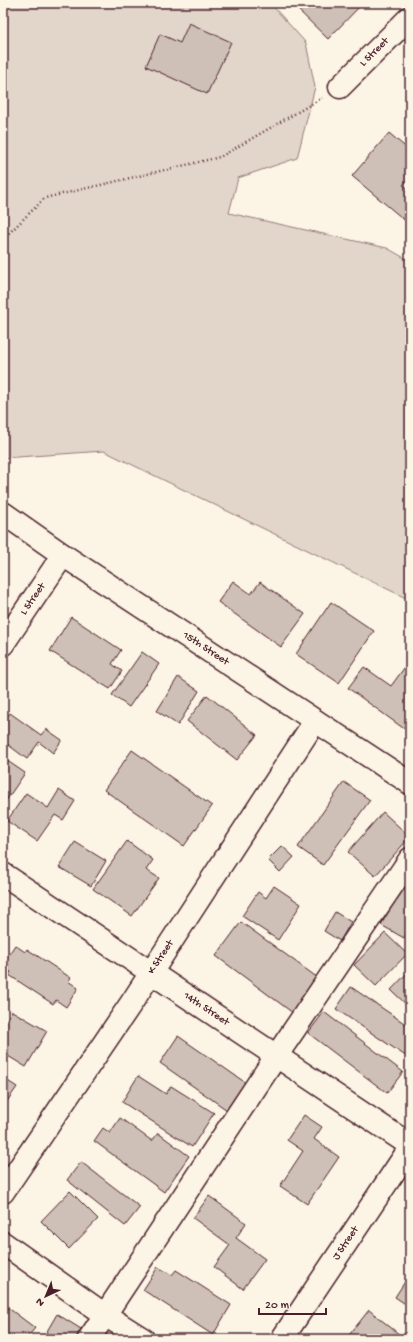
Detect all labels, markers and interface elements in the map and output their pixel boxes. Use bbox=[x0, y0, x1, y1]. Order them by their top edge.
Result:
street label: L Street bbox=[358, 34, 393, 69]
street label: L Street bbox=[18, 580, 49, 618]
street label: 15th Street bbox=[180, 629, 232, 669]
street label: K Street bbox=[146, 937, 177, 977]
street label: 14th Street bbox=[180, 989, 232, 1029]
street label: J Street bbox=[331, 1223, 362, 1263]
north arrow bbox=[26, 1276, 66, 1316]
scale bar bbox=[259, 1290, 326, 1316]
text: N bbox=[34, 1295, 47, 1309]
text: 20 m bbox=[265, 1299, 290, 1313]

